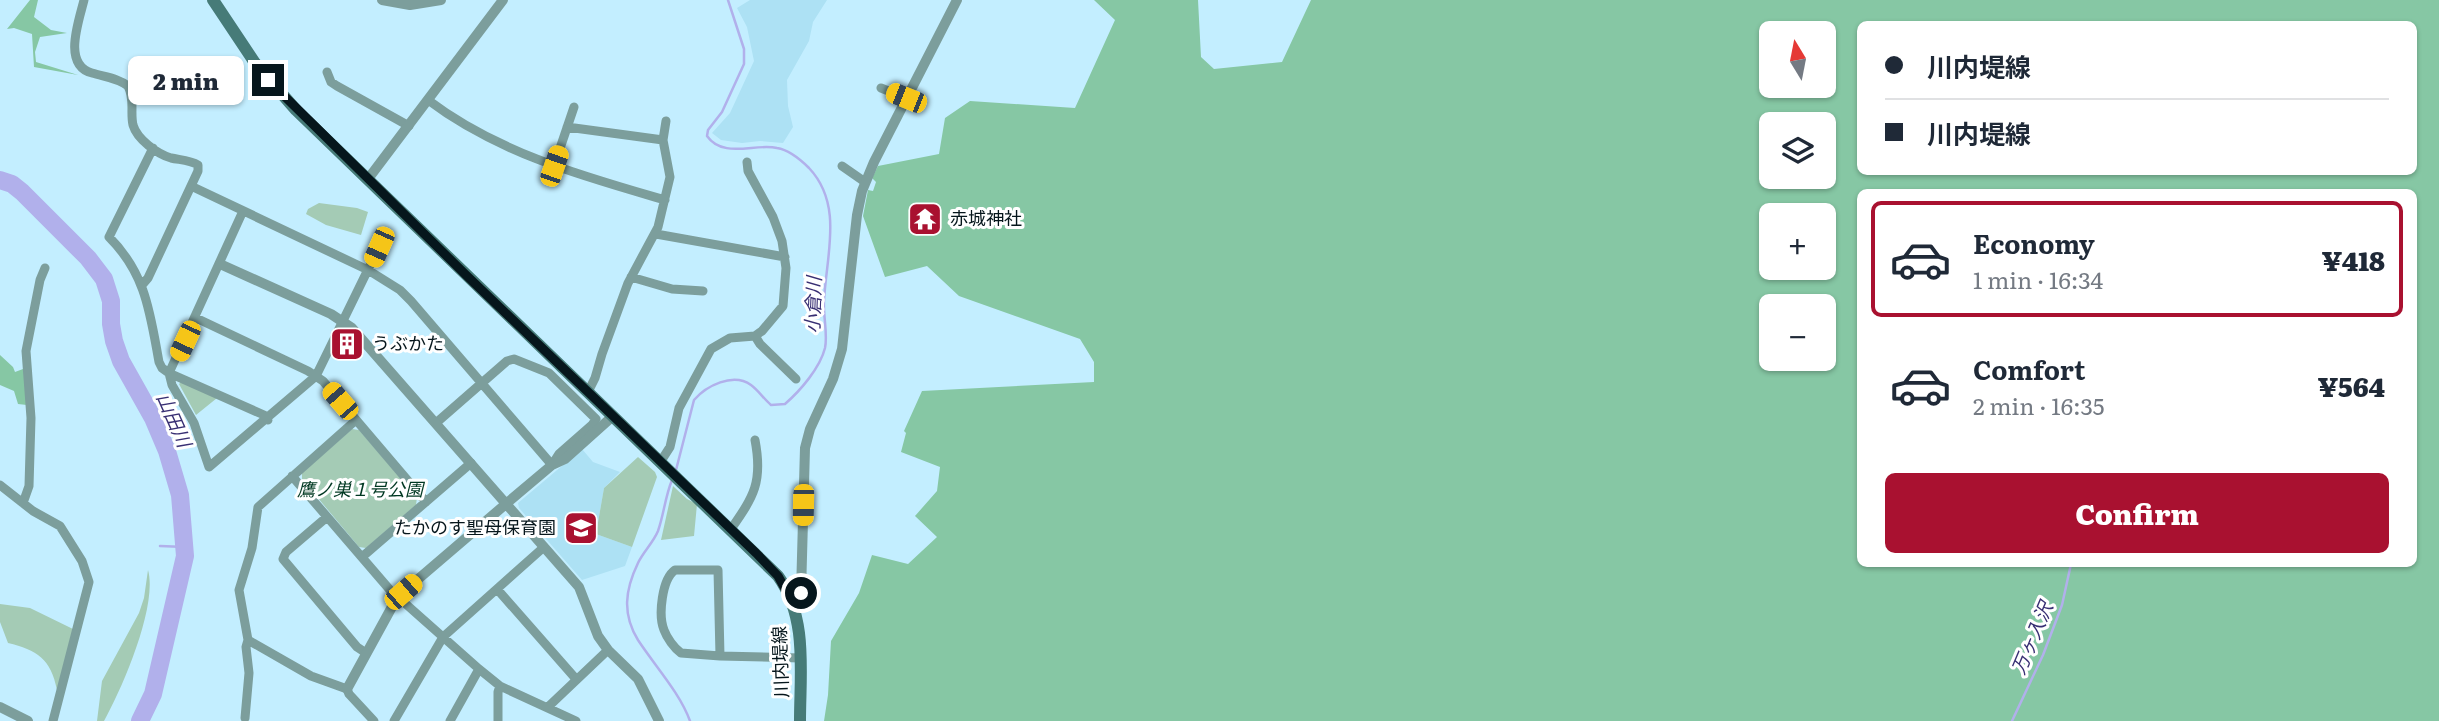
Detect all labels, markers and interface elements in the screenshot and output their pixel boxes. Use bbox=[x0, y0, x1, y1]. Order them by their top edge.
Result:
north arrow bbox=[1759, 21, 1836, 98]
map controls bbox=[1759, 21, 1836, 371]
text: 川内堤線 bbox=[1927, 46, 2031, 85]
callout: 2 min bbox=[128, 56, 244, 104]
text: 2 min bbox=[153, 63, 219, 97]
route end bbox=[252, 64, 284, 96]
car bbox=[883, 80, 930, 116]
button: layers bbox=[1759, 112, 1836, 189]
text: 川内堤線 bbox=[1927, 113, 2031, 152]
car bbox=[538, 143, 571, 189]
temple icon: 赤城神社 bbox=[906, 200, 944, 238]
button: + bbox=[1759, 203, 1836, 280]
place label: 赤城神社 bbox=[950, 204, 1022, 231]
text: Economy bbox=[1973, 223, 2095, 262]
car bbox=[361, 224, 398, 270]
icon: car bbox=[1889, 228, 1952, 291]
text: ¥418 bbox=[2322, 240, 2385, 279]
text: 1 min · 16:34 bbox=[1973, 262, 2103, 296]
water label: 小倉川 bbox=[797, 274, 827, 334]
button: − bbox=[1759, 294, 1836, 371]
car bbox=[167, 318, 204, 364]
building icon: うぶかた bbox=[328, 325, 366, 363]
place label: うぶかた bbox=[372, 329, 444, 356]
text: Comfort bbox=[1973, 349, 2085, 388]
icon: car bbox=[1889, 354, 1952, 417]
text: ¥564 bbox=[2318, 366, 2385, 405]
car bbox=[319, 378, 362, 424]
water label: 山田川 bbox=[151, 388, 200, 453]
text: 2 min · 16:35 bbox=[1973, 388, 2105, 422]
button: Confirm bbox=[1885, 473, 2389, 553]
park label: 鷹ノ巣１号公園 bbox=[297, 475, 426, 502]
car bbox=[793, 484, 814, 526]
school or university icon: たかのす聖母保育園 bbox=[562, 509, 600, 547]
place label: たかのす聖母保育園 bbox=[394, 513, 556, 540]
car bbox=[381, 570, 426, 614]
route start bbox=[785, 577, 817, 609]
water label: 万ヶ入沢 bbox=[2003, 594, 2060, 678]
street label: 川内堤線 bbox=[765, 626, 794, 699]

